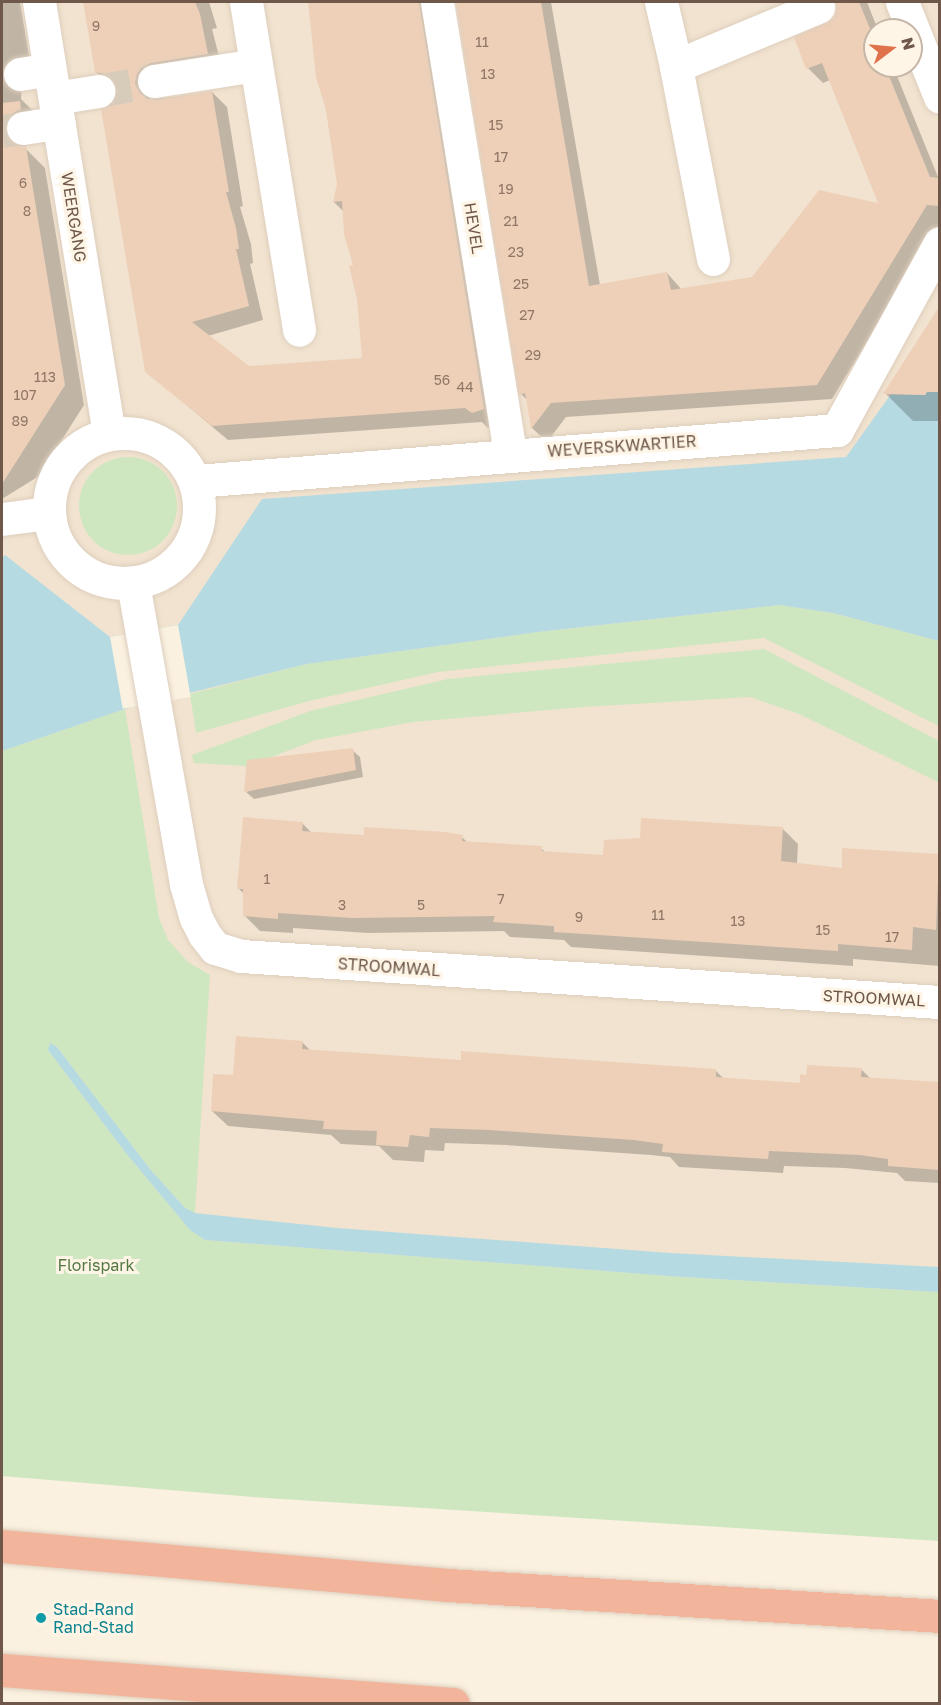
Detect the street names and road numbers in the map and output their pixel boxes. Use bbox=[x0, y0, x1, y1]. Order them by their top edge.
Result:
street label: WEERGANG bbox=[57, 171, 91, 263]
street label: HEVEL bbox=[460, 201, 488, 255]
street label: WEVERSKWARTIER bbox=[547, 431, 697, 461]
street label: STROOMWAL bbox=[337, 954, 441, 980]
street label: STROOMWAL bbox=[822, 986, 926, 1010]

